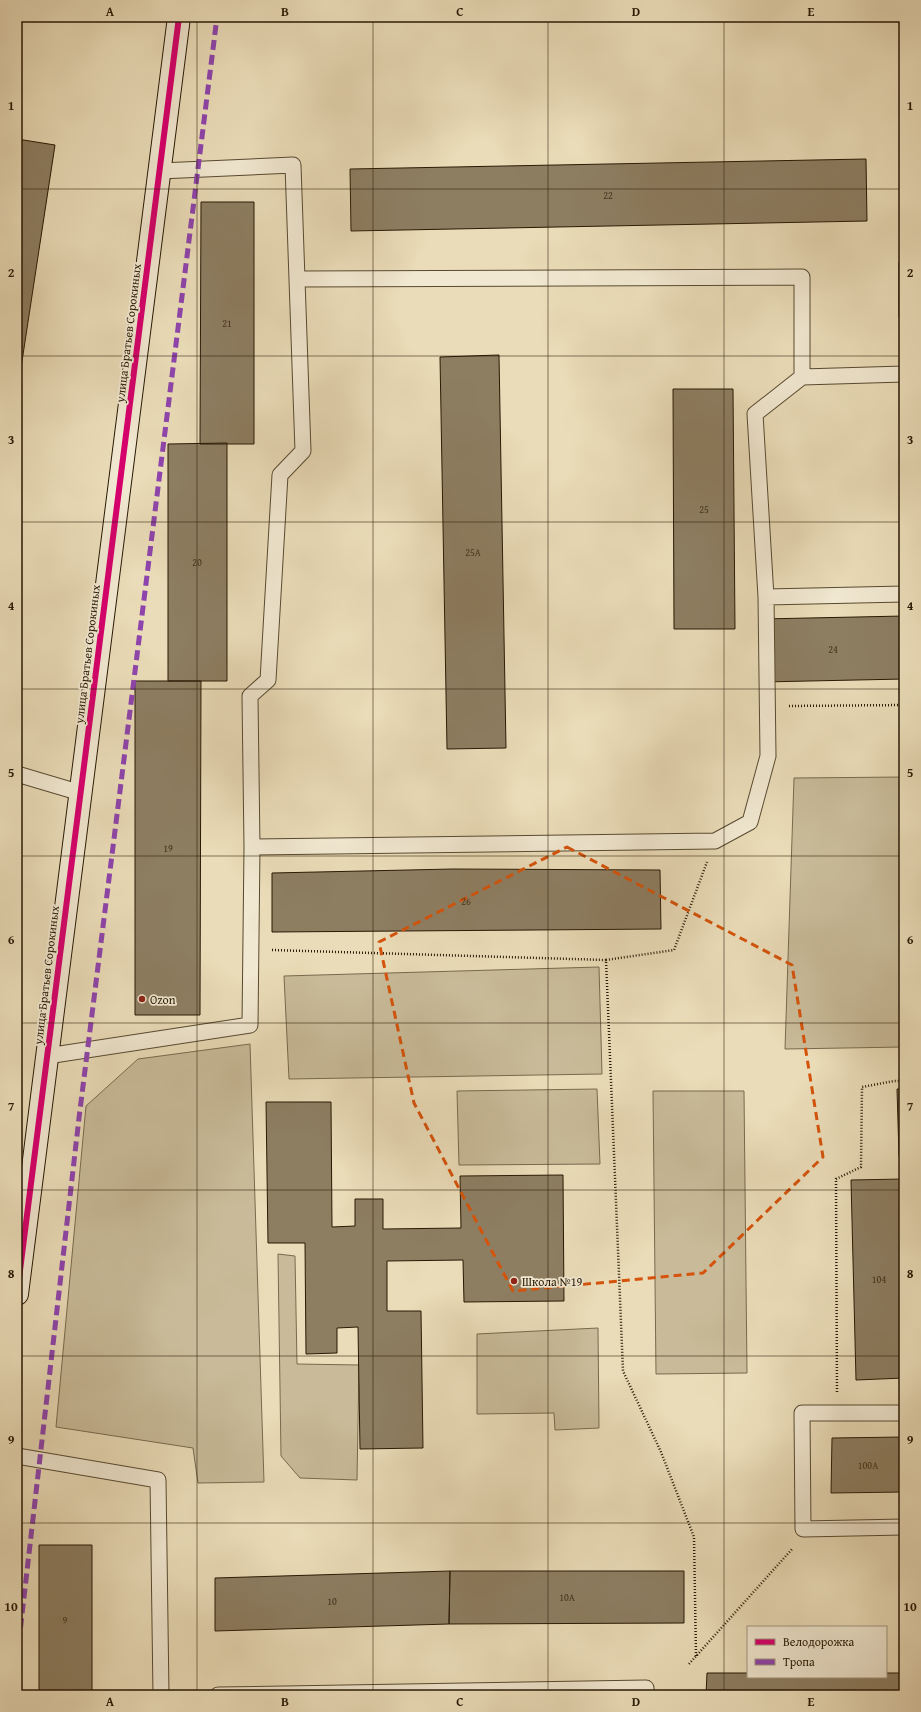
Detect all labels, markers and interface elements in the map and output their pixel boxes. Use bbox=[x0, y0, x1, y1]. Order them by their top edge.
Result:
text: A bbox=[106, 2, 115, 21]
text: B bbox=[281, 2, 289, 21]
text: C bbox=[456, 2, 464, 21]
text: D bbox=[632, 2, 640, 21]
text: E bbox=[808, 2, 815, 21]
text: 1 bbox=[8, 96, 14, 115]
text: 1 bbox=[907, 96, 913, 115]
house number: 22 bbox=[603, 188, 613, 203]
street label: улица Братьев Сорокиных bbox=[111, 262, 145, 404]
text: 2 bbox=[8, 263, 15, 282]
text: 2 bbox=[907, 263, 914, 282]
house number: 21 bbox=[222, 316, 232, 331]
text: 3 bbox=[8, 430, 14, 449]
text: 3 bbox=[907, 430, 913, 449]
house number: 25 bbox=[699, 502, 709, 517]
house number: 25А bbox=[465, 545, 481, 560]
house number: 20 bbox=[192, 555, 202, 570]
street label: улица Братьев Сорокиных bbox=[70, 583, 104, 725]
text: 4 bbox=[8, 596, 15, 615]
text: 4 bbox=[907, 596, 914, 615]
house number: 24 bbox=[828, 642, 838, 657]
text: 5 bbox=[8, 763, 15, 782]
text: 5 bbox=[907, 763, 914, 782]
house number: 19 bbox=[163, 841, 173, 856]
house number: 26 bbox=[461, 894, 471, 909]
street label: улица Братьев Сорокиных bbox=[29, 904, 63, 1046]
text: 6 bbox=[8, 930, 15, 949]
text: 6 bbox=[907, 930, 914, 949]
place label: Ozon bbox=[150, 991, 176, 1008]
marker: Ozon bbox=[137, 994, 147, 1004]
text: 7 bbox=[8, 1097, 15, 1116]
text: 7 bbox=[907, 1097, 914, 1116]
text: 8 bbox=[8, 1264, 15, 1283]
text: 8 bbox=[907, 1264, 914, 1283]
house number: 104 bbox=[872, 1272, 886, 1287]
place label: Школа №19 bbox=[522, 1273, 583, 1290]
marker: Школа №19 bbox=[509, 1276, 519, 1286]
text: 9 bbox=[8, 1430, 15, 1449]
text: 9 bbox=[907, 1430, 914, 1449]
house number: 100А bbox=[858, 1458, 878, 1473]
house number: 10А bbox=[559, 1590, 575, 1605]
house number: 10 bbox=[327, 1594, 337, 1609]
text: 10 bbox=[4, 1597, 18, 1616]
text: 10 bbox=[903, 1597, 917, 1616]
house number: 9 bbox=[63, 1613, 68, 1628]
legend bbox=[747, 1626, 887, 1678]
text: Велодорожка bbox=[783, 1633, 854, 1650]
text: Тропа bbox=[783, 1653, 815, 1670]
text: A bbox=[106, 1692, 115, 1711]
text: B bbox=[281, 1692, 289, 1711]
text: C bbox=[456, 1692, 464, 1711]
text: D bbox=[632, 1692, 640, 1711]
text: E bbox=[808, 1692, 815, 1711]

